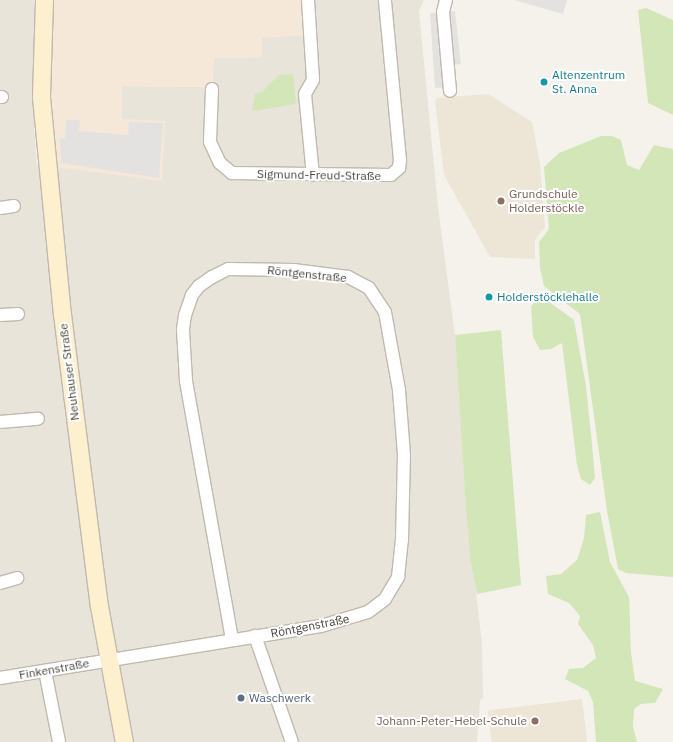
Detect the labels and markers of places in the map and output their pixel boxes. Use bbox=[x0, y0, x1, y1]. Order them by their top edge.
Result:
place label: Altenzentrum St. Anna bbox=[552, 68, 625, 96]
marker: Altenzentrum St. Anna bbox=[539, 77, 549, 87]
place label: Grundschule Holderstöckle bbox=[509, 187, 584, 215]
marker: Grundschule Holderstöckle bbox=[496, 196, 506, 206]
place label: Holderstöcklehalle bbox=[497, 290, 599, 304]
marker: Holderstöcklehalle bbox=[484, 292, 494, 302]
place label: Waschwerk bbox=[249, 691, 311, 705]
marker: Waschwerk bbox=[236, 693, 246, 703]
place label: Johann-Peter-Hebel-Schule bbox=[376, 714, 527, 728]
marker: Johann-Peter-Hebel-Schule bbox=[530, 716, 540, 726]

